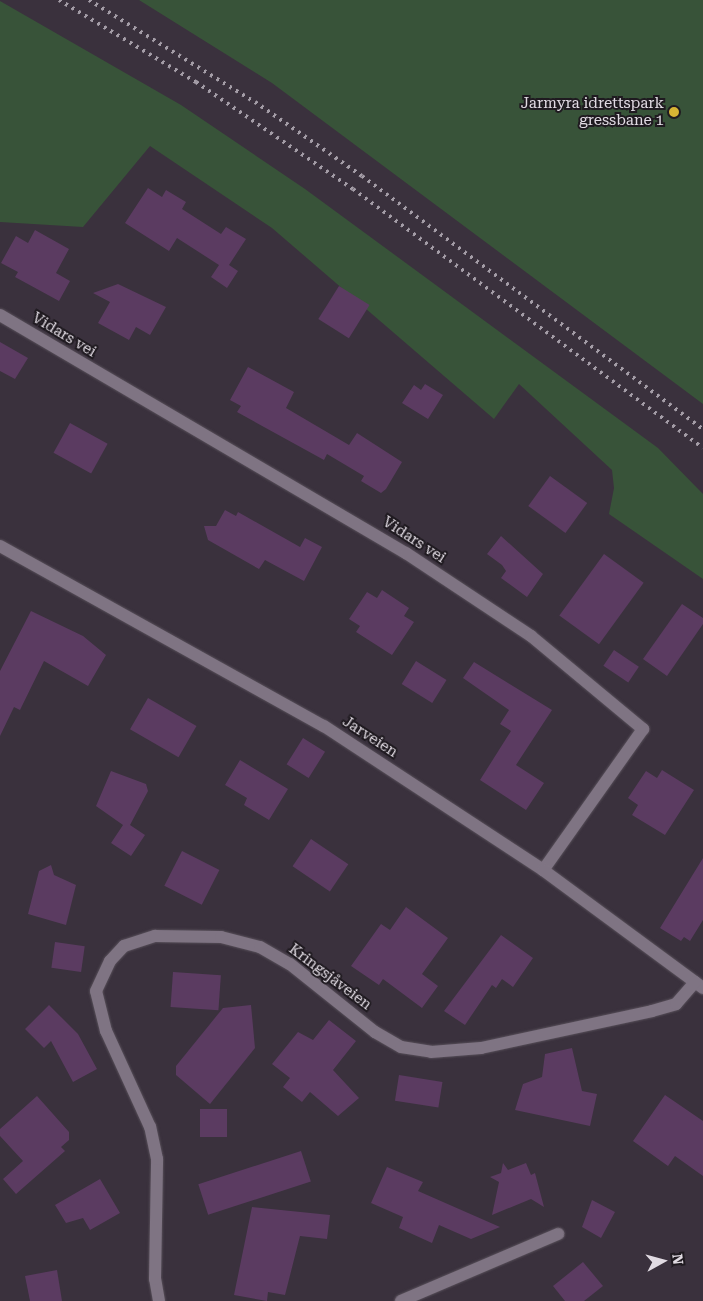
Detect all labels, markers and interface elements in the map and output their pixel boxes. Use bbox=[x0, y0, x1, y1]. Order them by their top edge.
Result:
place label: Jarmyra idrettspark gressbane 1 bbox=[521, 94, 664, 129]
marker: Jarmyra idrettspark gressbane 1 bbox=[668, 106, 680, 118]
street label: Vidars vei bbox=[29, 309, 99, 361]
street label: Vidars vei bbox=[379, 513, 449, 567]
street label: Jarveien bbox=[339, 713, 401, 761]
street label: Kringsjåveien bbox=[285, 940, 375, 1014]
north arrow bbox=[638, 1236, 688, 1286]
text: N bbox=[669, 1253, 686, 1265]

